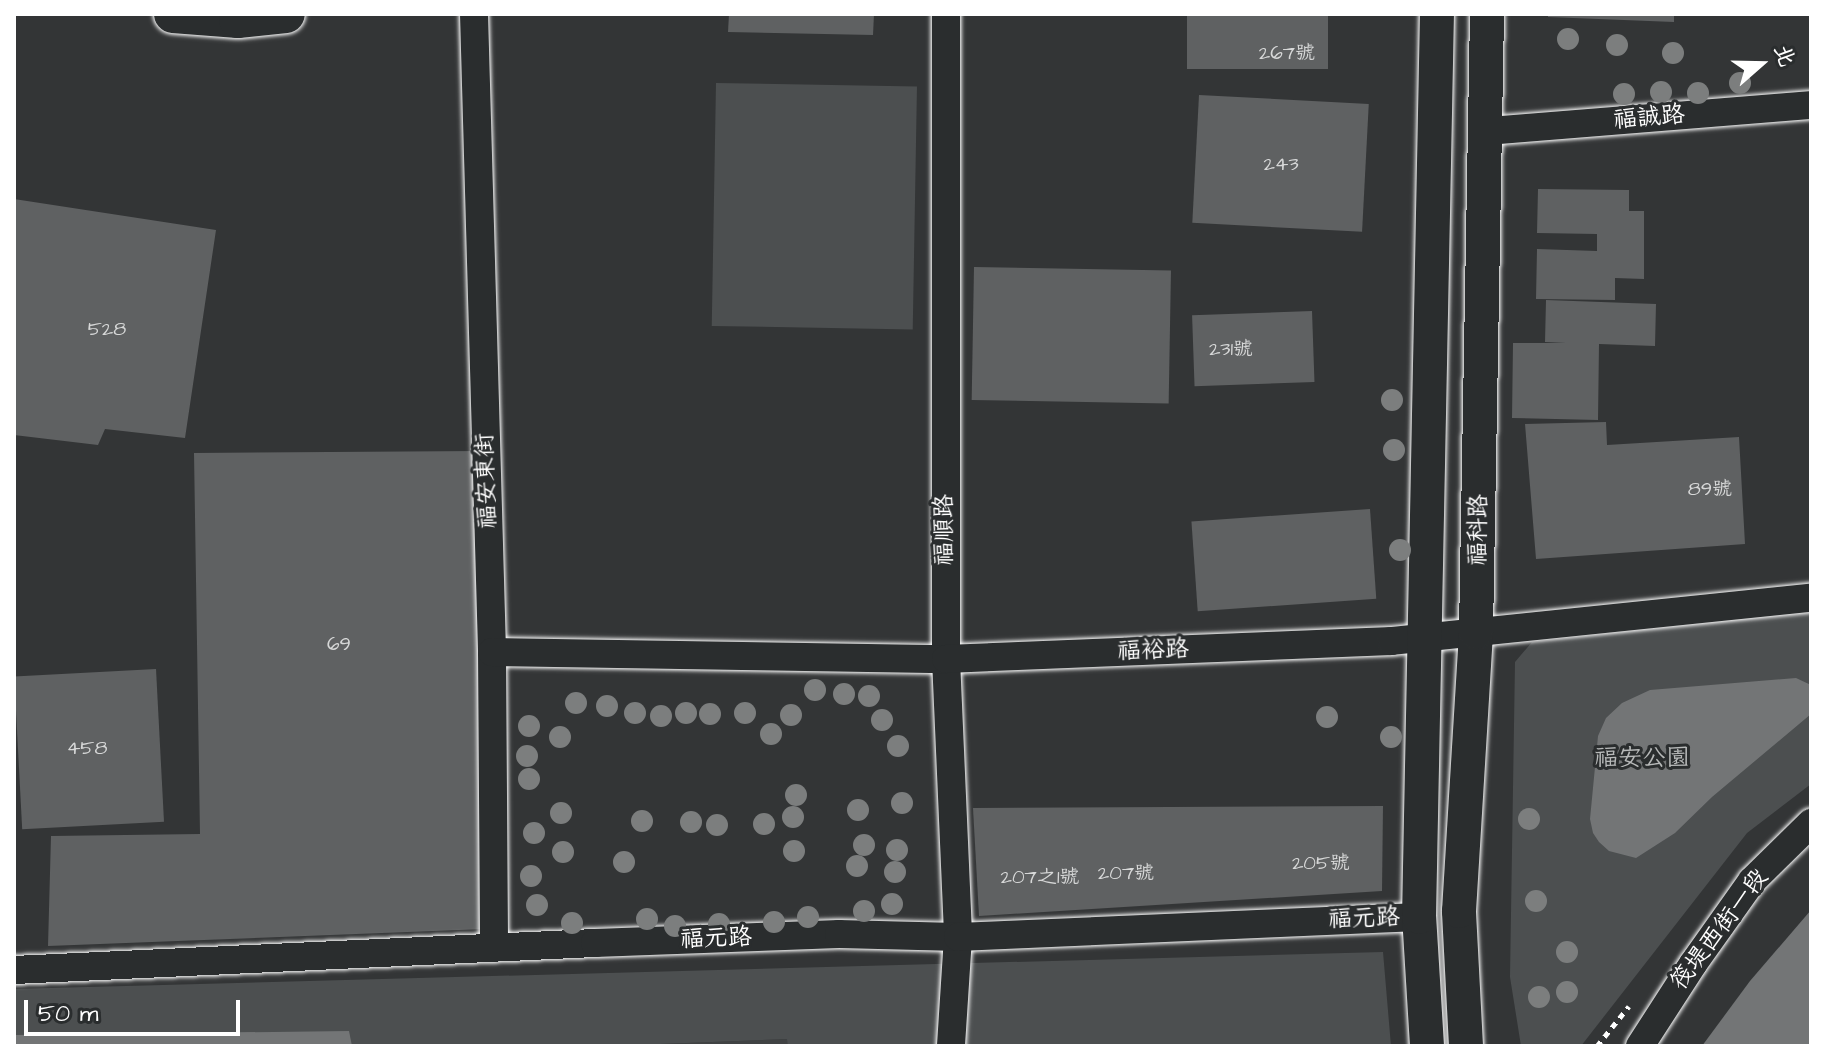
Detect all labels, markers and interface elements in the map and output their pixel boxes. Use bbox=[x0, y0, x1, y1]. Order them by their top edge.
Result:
north arrow bbox=[1721, 24, 1801, 104]
text: 北 bbox=[1766, 40, 1802, 71]
house number: 267號 bbox=[1259, 41, 1315, 65]
street label: 福誠路 bbox=[1612, 101, 1686, 135]
house number: 243 bbox=[1263, 152, 1299, 176]
house number: 528 bbox=[88, 317, 126, 341]
house number: 231號 bbox=[1209, 337, 1253, 361]
street label: 福安東街 bbox=[471, 433, 503, 529]
house number: 89號 bbox=[1688, 477, 1732, 501]
street label: 福順路 bbox=[931, 494, 959, 566]
street label: 福科路 bbox=[1464, 494, 1494, 566]
house number: 69 bbox=[327, 632, 351, 656]
street label: 福裕路 bbox=[1117, 635, 1189, 667]
house number: 458 bbox=[67, 736, 107, 760]
park label: 福安公園 bbox=[1594, 745, 1690, 773]
house number: 205號 bbox=[1292, 851, 1350, 875]
house number: 207號 bbox=[1098, 861, 1154, 885]
street label: 筏堤西街一段 bbox=[1665, 864, 1775, 996]
house number: 207之1號 bbox=[1001, 865, 1079, 889]
street label: 福元路 bbox=[1328, 903, 1400, 935]
street label: 福元路 bbox=[680, 923, 752, 955]
scale bar bbox=[28, 984, 244, 1034]
text: 50 m bbox=[38, 997, 98, 1031]

